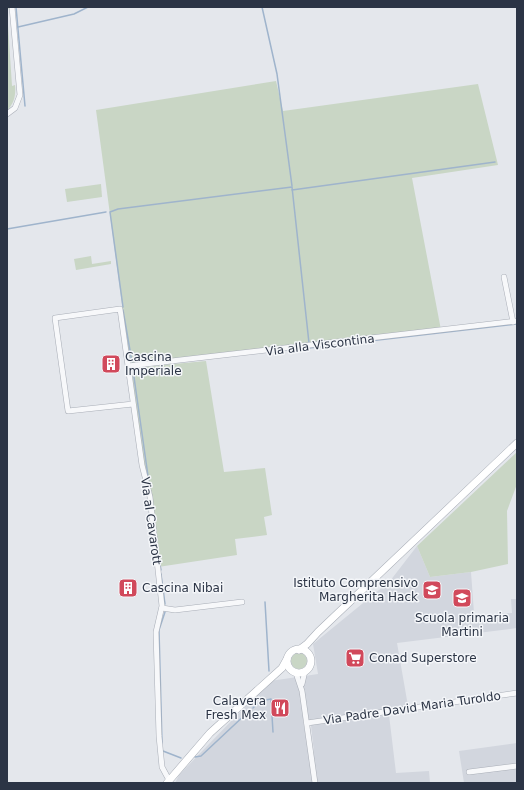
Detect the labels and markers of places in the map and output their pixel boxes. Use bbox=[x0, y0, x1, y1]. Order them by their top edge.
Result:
place label: Cascina Imperiale bbox=[125, 350, 182, 378]
building icon: Cascina Imperiale bbox=[100, 353, 122, 375]
place label: Istituto Comprensivo Margherita Hack bbox=[293, 576, 418, 604]
building icon: Cascina Nibai bbox=[117, 577, 139, 599]
school or university icon: Istituto Comprensivo Margherita Hack bbox=[421, 579, 443, 601]
place label: Cascina Nibai bbox=[142, 581, 223, 595]
school or university icon: Scuola primaria Martini bbox=[451, 587, 473, 609]
place label: Scuola primaria Martini bbox=[415, 611, 509, 639]
supermarket icon: Conad Superstore bbox=[344, 647, 366, 669]
place label: Conad Superstore bbox=[369, 651, 477, 665]
place label: Calavera Fresh Mex bbox=[206, 694, 266, 722]
restaurant icon: Calavera Fresh Mex bbox=[269, 697, 291, 719]

